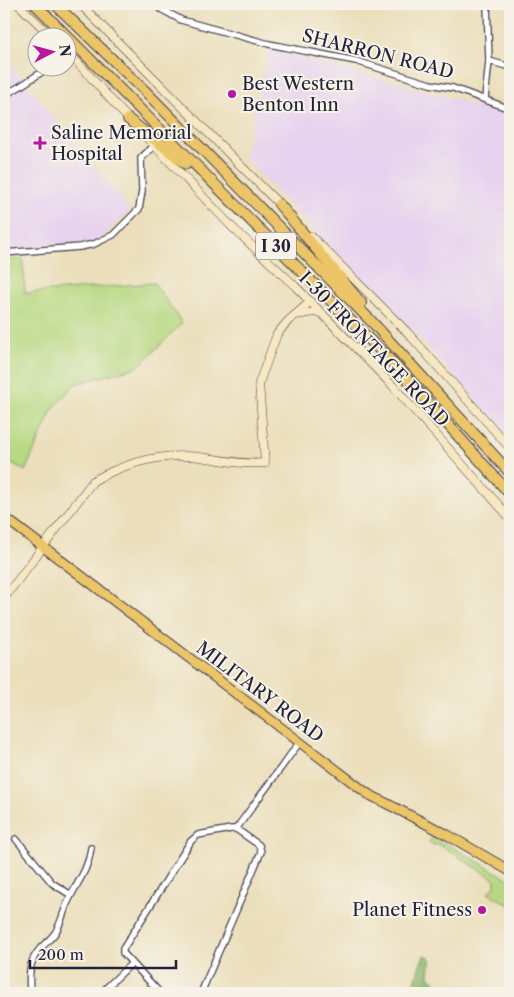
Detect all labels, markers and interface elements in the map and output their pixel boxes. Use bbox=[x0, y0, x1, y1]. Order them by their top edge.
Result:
street label: SHARRON ROAD bbox=[300, 25, 456, 83]
north arrow bbox=[28, 28, 78, 78]
text: N bbox=[55, 44, 75, 58]
place label: Best Western Benton Inn bbox=[242, 73, 354, 116]
marker: Best Western Benton Inn bbox=[226, 88, 238, 100]
place label: Saline Memorial Hospital bbox=[51, 122, 192, 165]
marker: Saline Memorial Hospital bbox=[33, 136, 47, 150]
road number: I 30 bbox=[256, 232, 296, 260]
street label: I-30 FRONTAGE ROAD bbox=[294, 267, 454, 431]
street label: MILITARY ROAD bbox=[192, 637, 328, 747]
place label: Planet Fitness bbox=[352, 899, 472, 921]
marker: Planet Fitness bbox=[476, 904, 488, 916]
scale bar bbox=[30, 937, 176, 969]
text: 200 m bbox=[38, 945, 84, 964]

